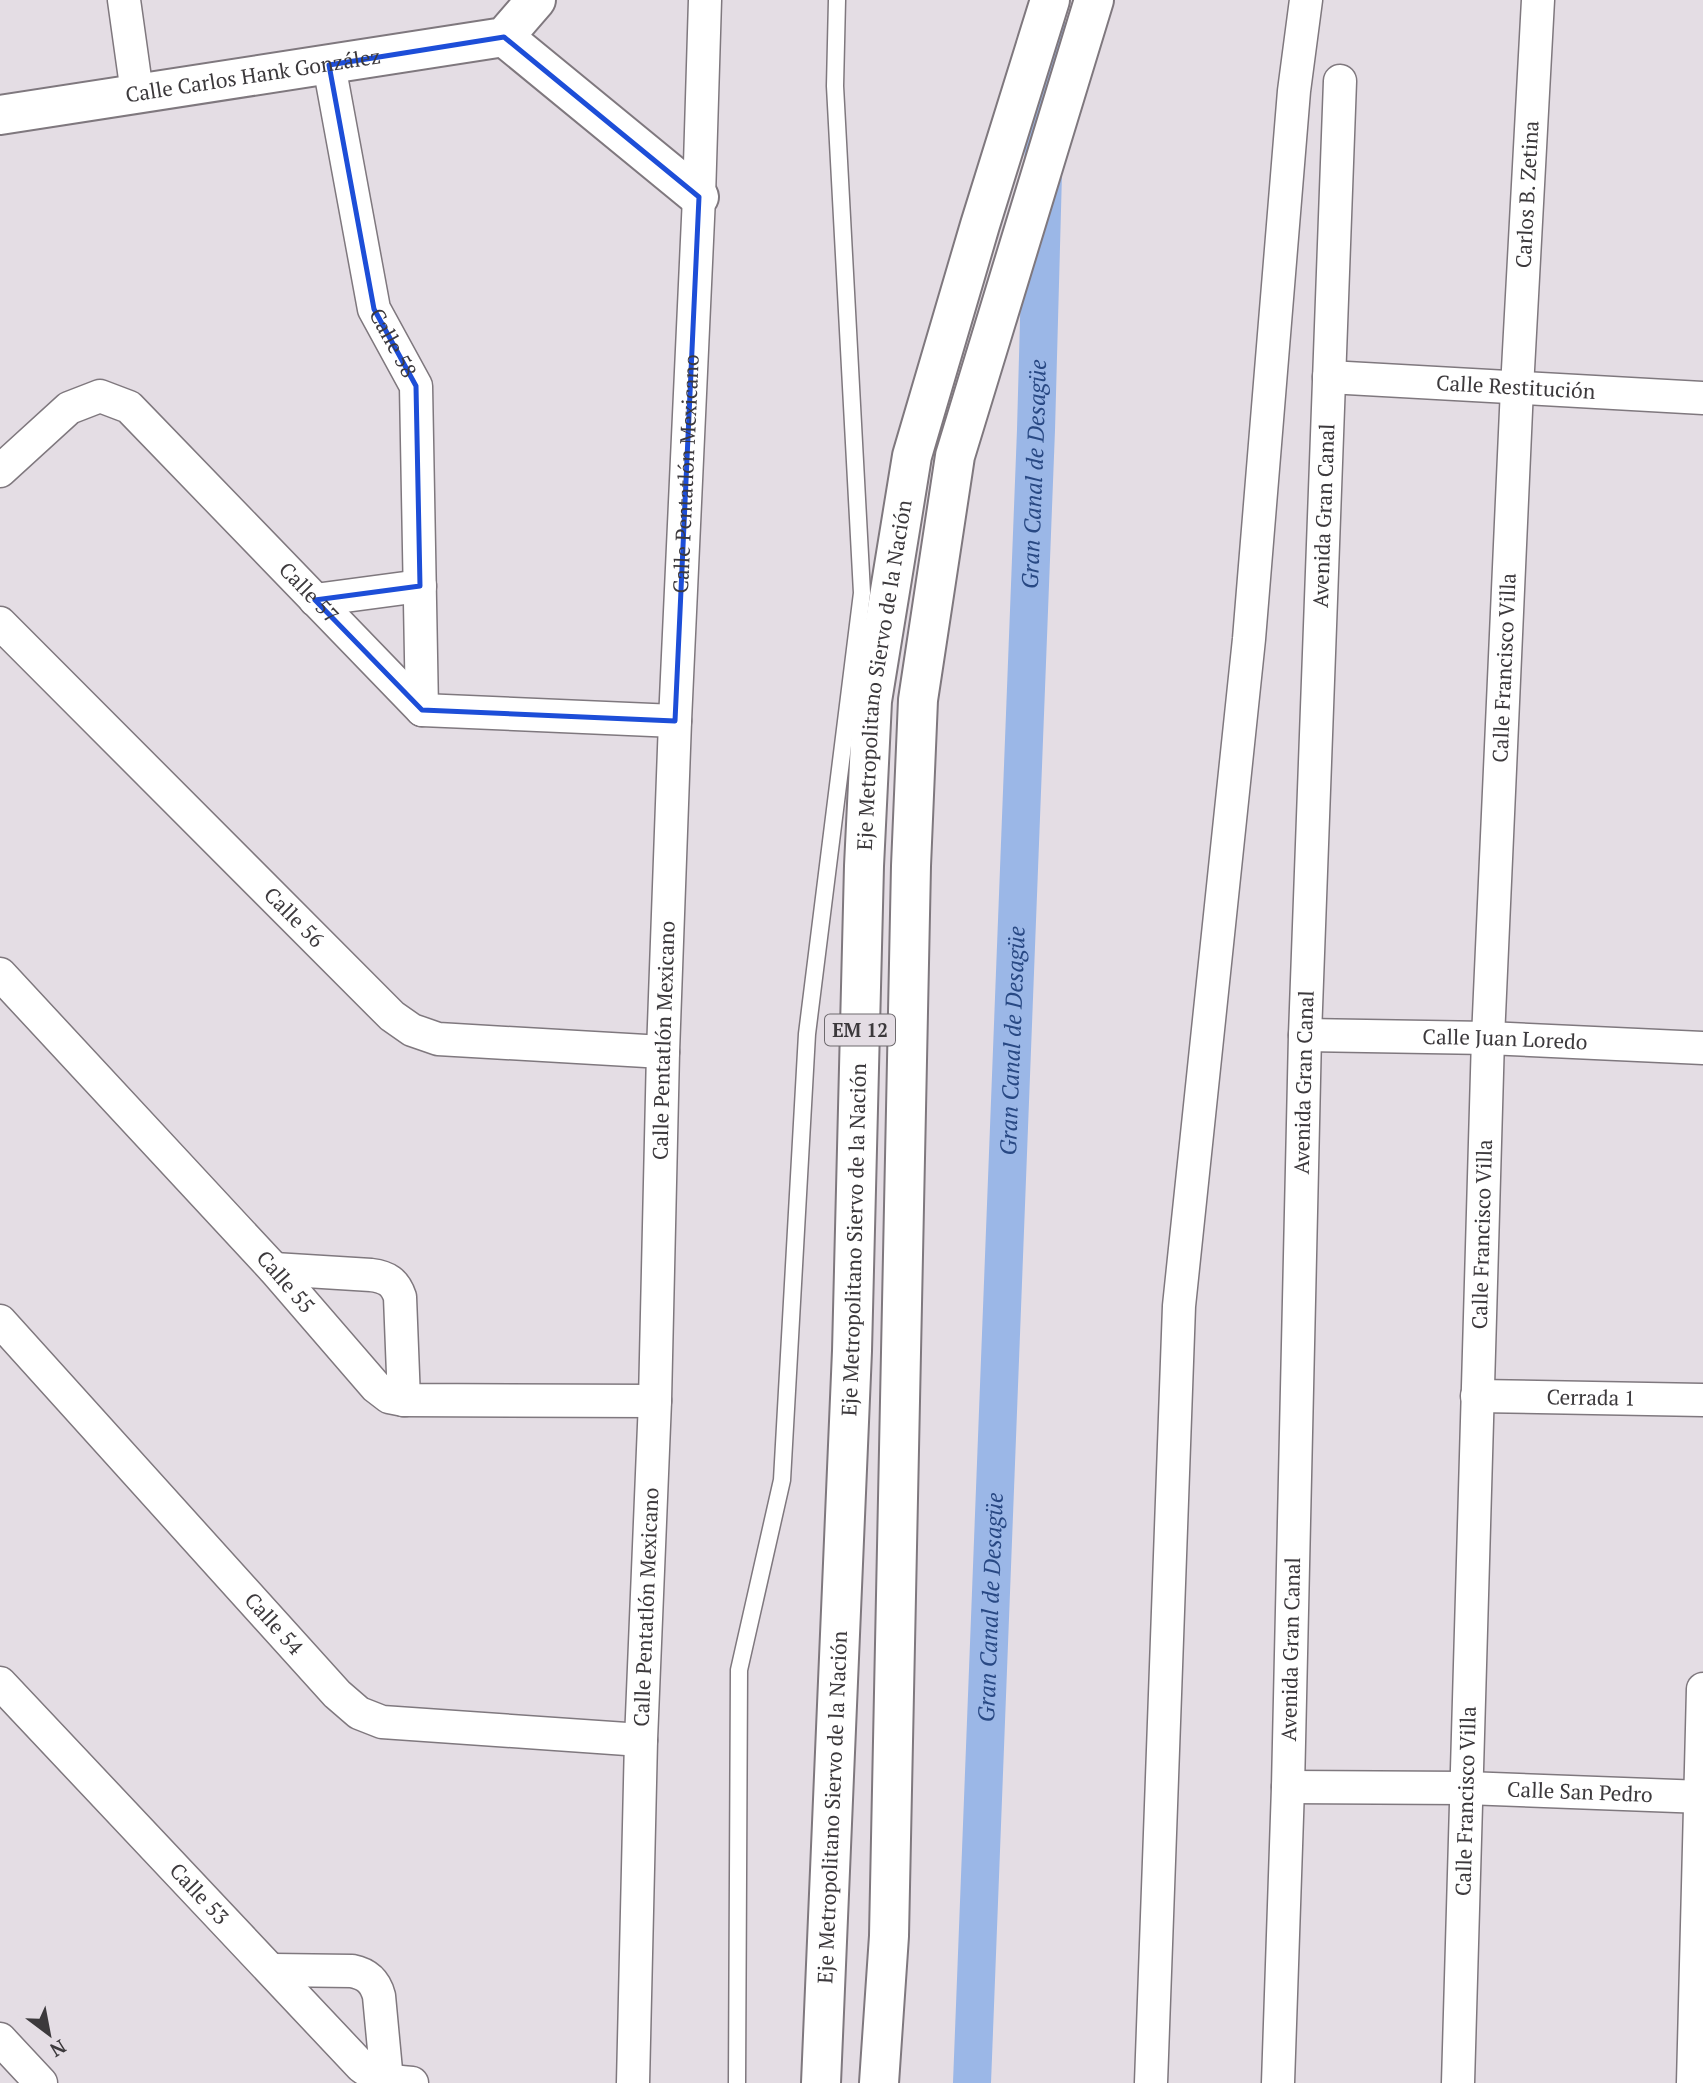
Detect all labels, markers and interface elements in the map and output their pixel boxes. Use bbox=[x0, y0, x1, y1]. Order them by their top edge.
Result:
street label: Calle Carlos Hank González bbox=[123, 41, 382, 108]
street label: Carlos B. Zetina bbox=[1509, 119, 1544, 269]
street label: Calle 58 bbox=[363, 303, 424, 382]
street label: Calle Pentatlón Mexicano bbox=[666, 354, 705, 594]
water label: Gran Canal de Desagüe bbox=[1014, 359, 1053, 590]
street label: Calle Restitución bbox=[1435, 368, 1597, 405]
street label: Avenida Gran Canal bbox=[1306, 423, 1340, 608]
street label: Eje Metropolitano Siervo de la Nación bbox=[850, 497, 918, 851]
street label: Calle 57 bbox=[273, 555, 345, 629]
street label: Calle Francisco Villa bbox=[1485, 572, 1522, 763]
street label: Calle 56 bbox=[258, 880, 331, 953]
street label: Calle Pentatlón Mexicano bbox=[646, 920, 681, 1160]
water label: Gran Canal de Desagüe bbox=[992, 925, 1032, 1156]
street label: Avenida Gran Canal bbox=[1287, 990, 1320, 1175]
road number: EM 12 bbox=[825, 1014, 895, 1046]
street label: Calle Juan Loredo bbox=[1422, 1022, 1588, 1056]
street label: Eje Metropolitano Siervo de la Nación bbox=[834, 1062, 872, 1417]
street label: Calle Francisco Villa bbox=[1465, 1139, 1498, 1330]
street label: Calle 55 bbox=[251, 1244, 321, 1319]
street label: Cerrada 1 bbox=[1546, 1382, 1636, 1412]
street label: Calle Pentatlón Mexicano bbox=[627, 1487, 664, 1727]
water label: Gran Canal de Desagüe bbox=[970, 1492, 1010, 1723]
street label: Avenida Gran Canal bbox=[1274, 1557, 1306, 1742]
street label: Calle 54 bbox=[239, 1586, 310, 1661]
street label: Eje Metropolitano Siervo de la Nación bbox=[810, 1630, 853, 1984]
street label: Calle Francisco Villa bbox=[1448, 1705, 1482, 1896]
street label: Calle San Pedro bbox=[1507, 1775, 1653, 1808]
street label: Calle 53 bbox=[164, 1856, 236, 1930]
north arrow bbox=[14, 1999, 84, 2069]
text: N bbox=[45, 2034, 71, 2064]

